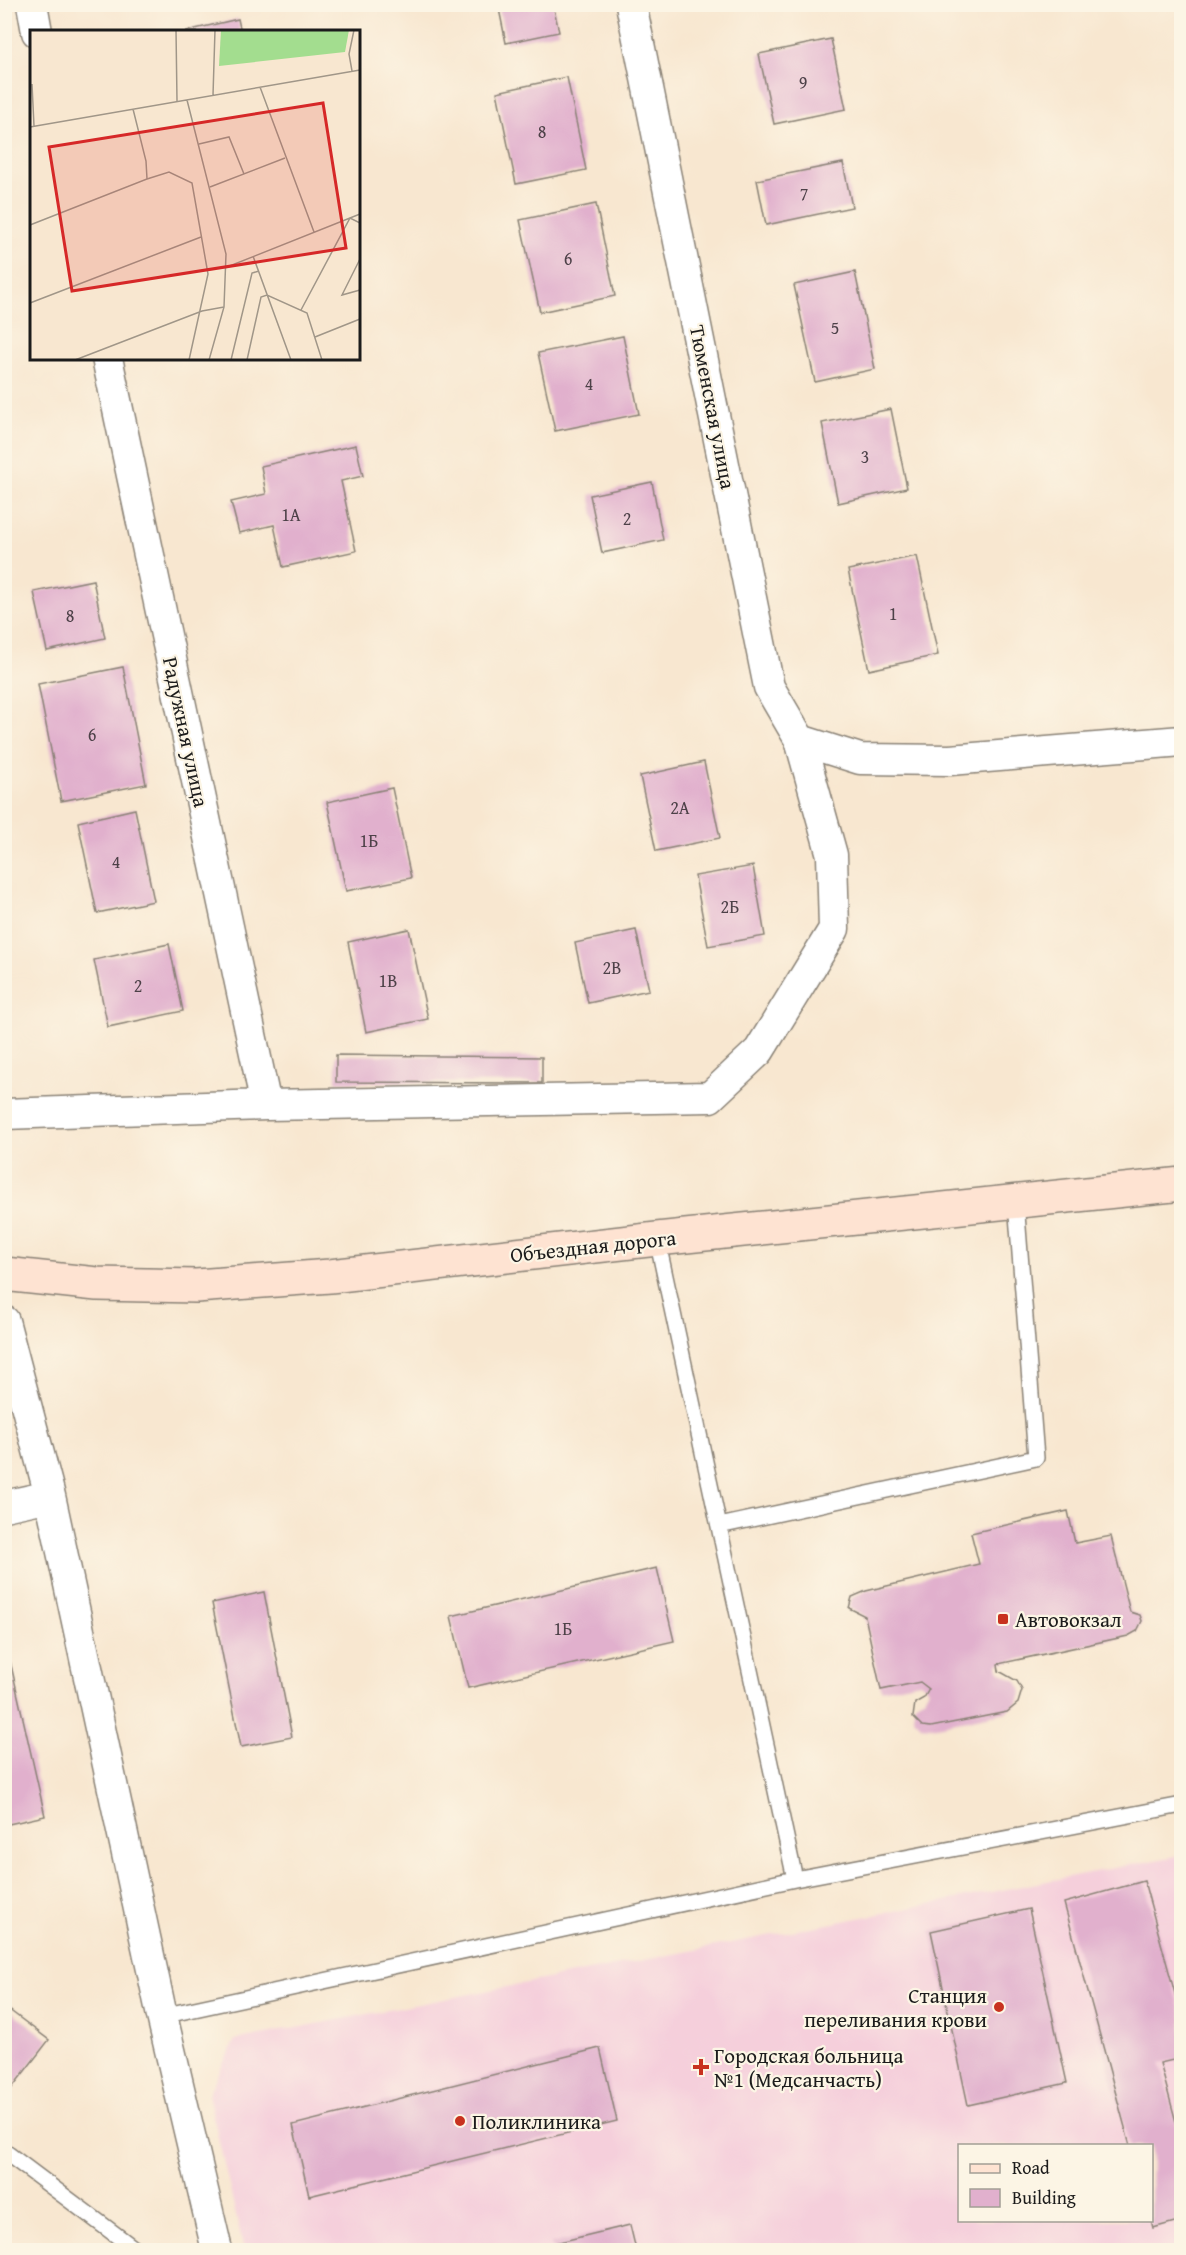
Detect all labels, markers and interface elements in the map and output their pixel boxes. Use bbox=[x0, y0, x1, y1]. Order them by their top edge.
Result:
inset map bbox=[30, 30, 360, 360]
house number: 9 bbox=[799, 69, 807, 96]
house number: 8 bbox=[538, 118, 546, 145]
house number: 7 bbox=[800, 180, 808, 207]
house number: 6 bbox=[564, 245, 572, 272]
house number: 5 bbox=[831, 314, 839, 341]
street label: Тюменская улица bbox=[682, 322, 744, 492]
house number: 4 bbox=[585, 370, 593, 397]
house number: 3 bbox=[861, 443, 869, 470]
house number: 1А bbox=[281, 501, 301, 528]
house number: 2 bbox=[623, 505, 631, 532]
house number: 1 bbox=[889, 600, 897, 627]
house number: 8 bbox=[66, 602, 74, 629]
street label: Радужная улица bbox=[155, 654, 217, 810]
house number: 6 bbox=[88, 721, 96, 748]
house number: 2А bbox=[670, 794, 690, 821]
house number: 1Б bbox=[360, 827, 378, 854]
house number: 4 bbox=[112, 848, 120, 875]
house number: 2Б bbox=[721, 893, 739, 920]
house number: 2В bbox=[603, 954, 621, 981]
house number: 1В bbox=[379, 967, 397, 994]
house number: 2 bbox=[134, 972, 142, 999]
street label: Объездная дорога bbox=[508, 1222, 678, 1270]
place label: Автовокзал bbox=[1015, 1604, 1122, 1635]
marker: Автовокзал bbox=[996, 1612, 1010, 1626]
house number: 1Б bbox=[554, 1615, 572, 1642]
place label: Станция переливания крови bbox=[804, 1980, 987, 2035]
marker: Станция переливания крови bbox=[992, 2000, 1006, 2014]
place label: Городская больница №1 (Медсанчасть) bbox=[714, 2040, 903, 2095]
marker: Городская больница №1 (Медсанчасть) bbox=[692, 2058, 710, 2076]
place label: Поликлиника bbox=[472, 2106, 601, 2137]
marker: Поликлиника bbox=[453, 2114, 467, 2128]
legend bbox=[958, 2144, 1153, 2222]
text: Road bbox=[1012, 2154, 1050, 2181]
text: Building bbox=[1012, 2184, 1076, 2211]

